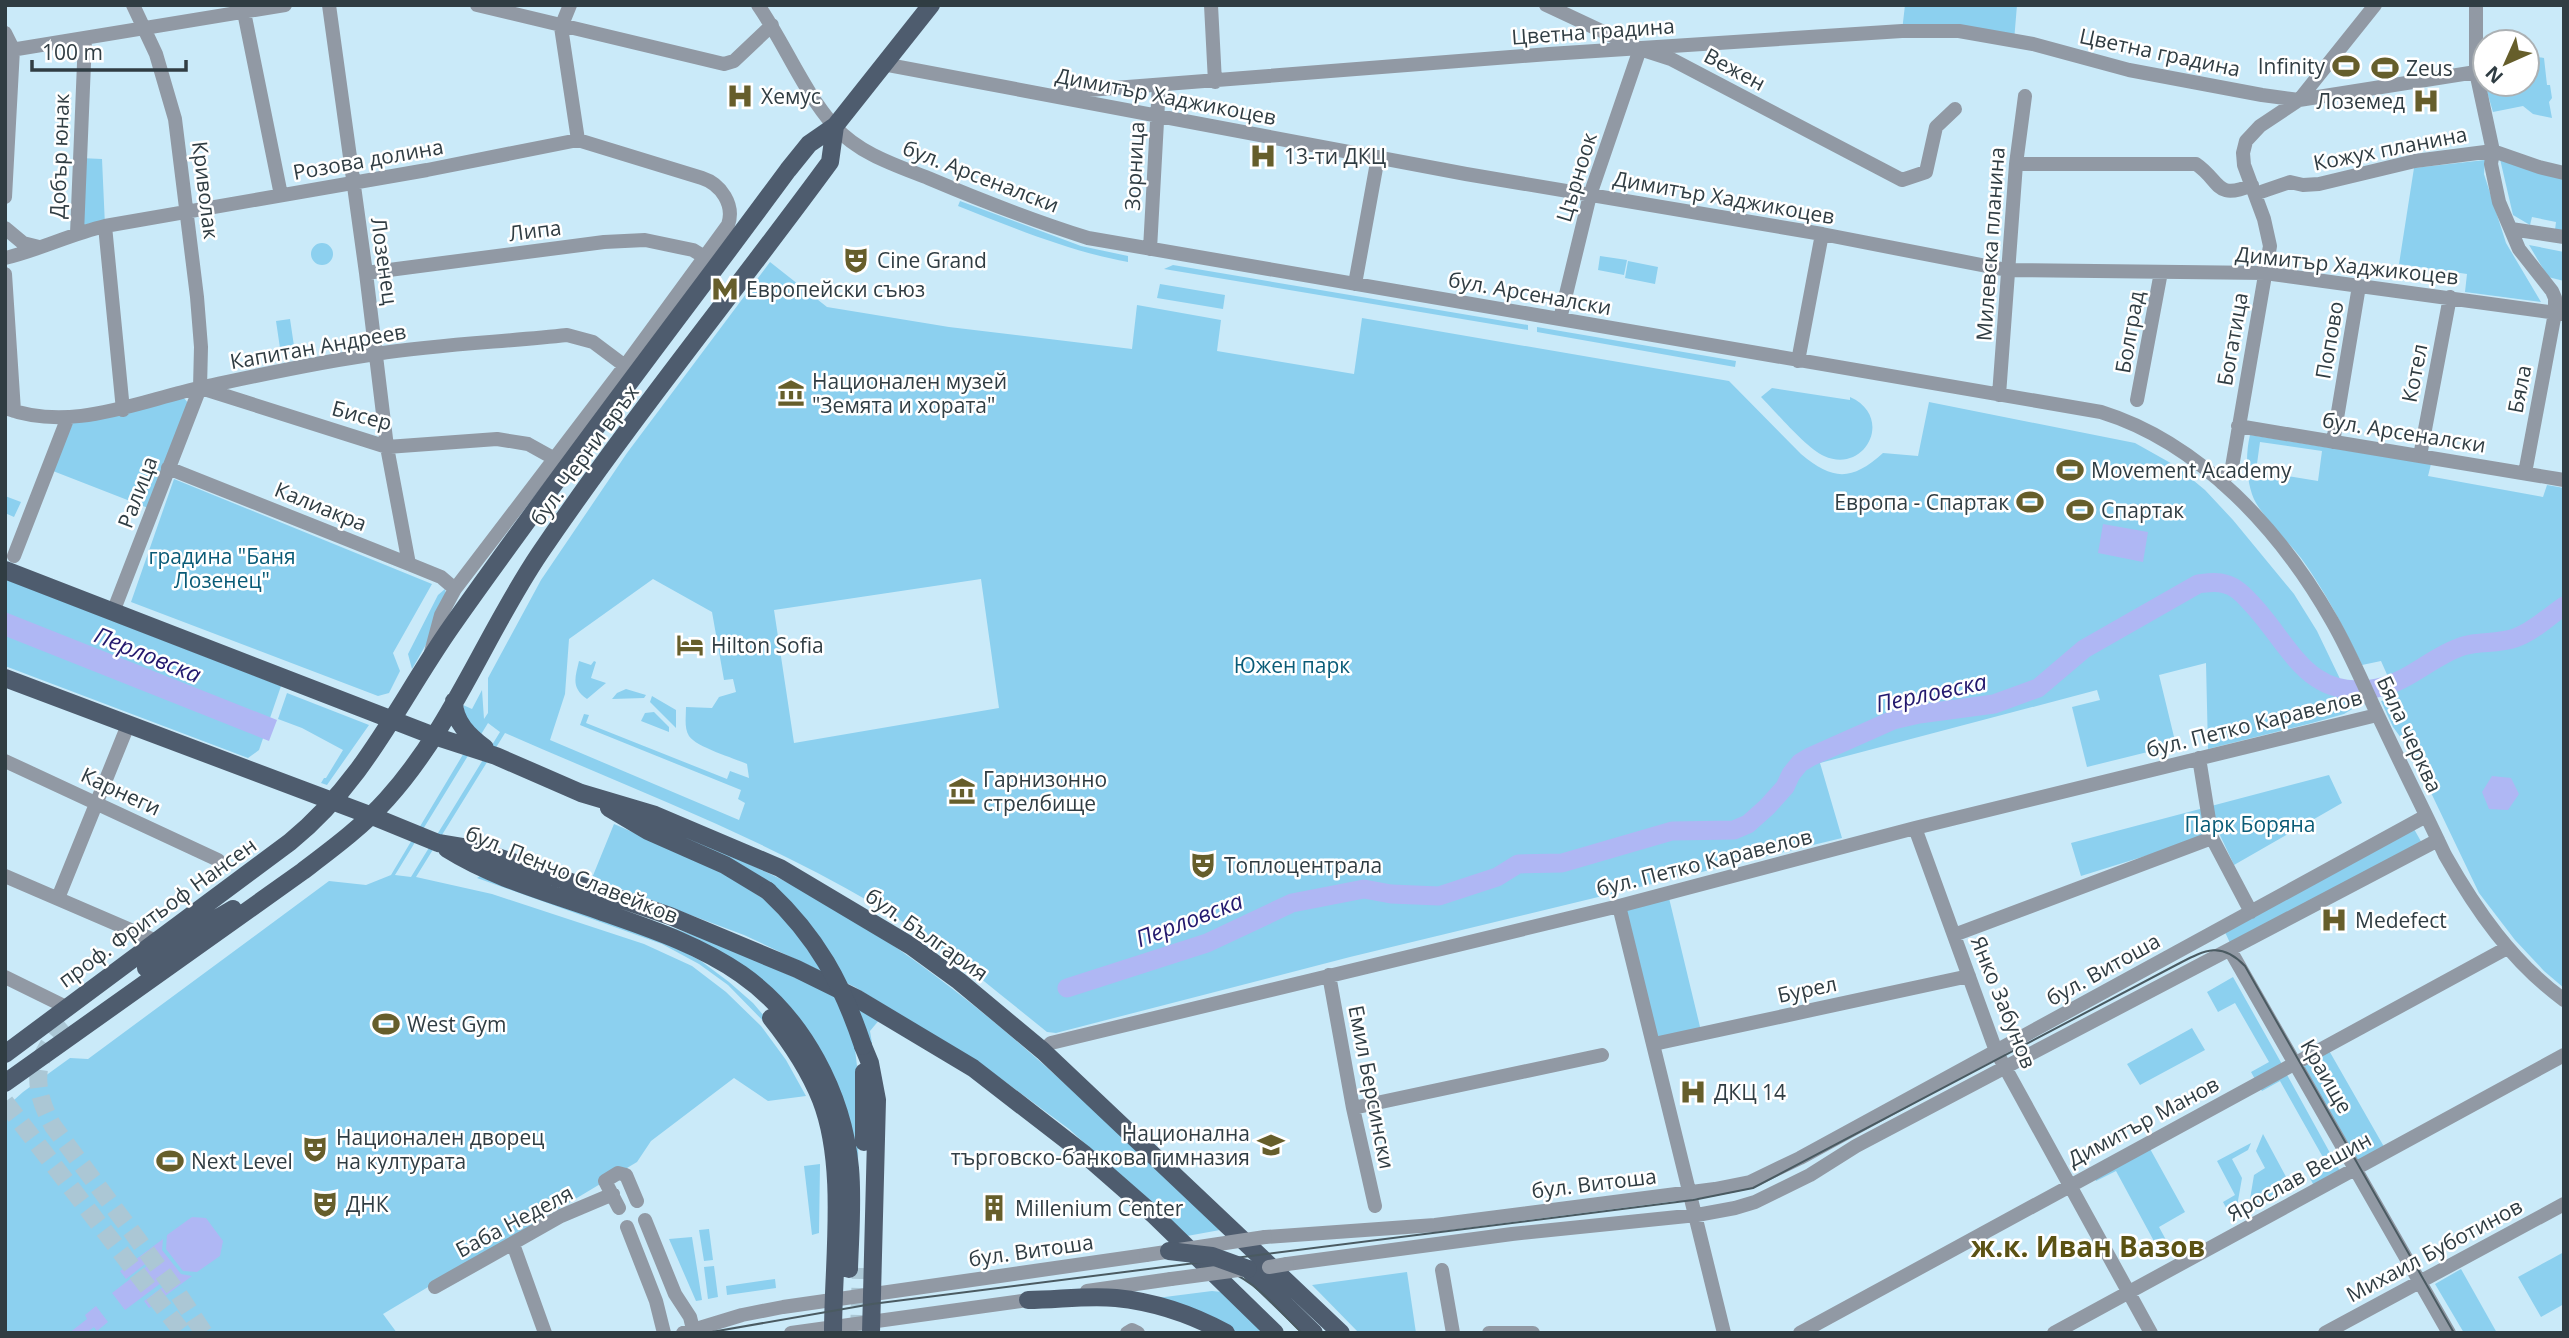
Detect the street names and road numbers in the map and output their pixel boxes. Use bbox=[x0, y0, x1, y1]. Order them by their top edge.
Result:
street label: Цветна градина bbox=[1510, 11, 1676, 51]
street label: Цветна градина bbox=[2077, 21, 2243, 83]
street label: Вежен bbox=[1699, 41, 1771, 97]
street label: Димитър Хаджикоцев bbox=[1053, 61, 1279, 131]
street label: Добър юнак bbox=[43, 93, 75, 219]
street label: Кожух планина bbox=[2311, 119, 2469, 177]
street label: Зорница bbox=[1118, 121, 1150, 211]
street label: Църноок bbox=[1549, 129, 1603, 225]
street label: Розова долина bbox=[291, 132, 445, 186]
street label: бул. Арсеналски bbox=[899, 133, 1063, 219]
street label: Криволак bbox=[186, 140, 226, 241]
street label: Милевска планина bbox=[1969, 146, 2011, 342]
street label: Димитър Хаджикоцев bbox=[1611, 164, 1837, 230]
street label: Липа bbox=[507, 213, 563, 247]
street label: Лозенец bbox=[365, 216, 405, 306]
street label: Димитър Хаджикоцев bbox=[2234, 239, 2460, 291]
street label: бул. Арсеналски bbox=[1446, 265, 1614, 321]
street label: Болград bbox=[2108, 289, 2150, 375]
street label: Богатица bbox=[2210, 290, 2254, 388]
street label: Попово bbox=[2308, 299, 2350, 381]
street label: Капитан Андреев bbox=[228, 317, 408, 375]
street label: Котел bbox=[2395, 341, 2433, 405]
street label: Бяла bbox=[2501, 363, 2537, 415]
street label: бул. Черни връх bbox=[523, 379, 645, 531]
street label: Бисер bbox=[329, 394, 395, 436]
street label: бул. Арсеналски bbox=[2320, 405, 2488, 459]
street label: Ралица bbox=[111, 452, 163, 532]
street label: Калиакра bbox=[271, 475, 371, 537]
street label: Бяла черква bbox=[2371, 671, 2449, 797]
street label: бул. Петко Каравелов bbox=[2143, 683, 2365, 763]
street label: Карнеги bbox=[77, 760, 165, 822]
street label: бул. Пенчо Славейков bbox=[462, 819, 682, 929]
street label: бул. Петко Каравелов bbox=[1593, 822, 1815, 902]
street label: проф. Фритьоф Нансен bbox=[52, 831, 262, 993]
street label: бул. България bbox=[860, 881, 994, 987]
street label: бул. Витоша bbox=[2041, 926, 2165, 1012]
street label: Янко Забунов bbox=[1965, 932, 2043, 1072]
street label: Бурел bbox=[1775, 969, 1839, 1009]
street label: Емил Берсински bbox=[1342, 1003, 1402, 1171]
street label: Краище bbox=[2295, 1034, 2359, 1118]
street label: Димитър Манов bbox=[2062, 1069, 2224, 1173]
street label: Ярослав Вешин bbox=[2222, 1125, 2376, 1227]
street label: бул. Витоша bbox=[1530, 1161, 1658, 1205]
street label: Баба Неделя bbox=[451, 1178, 577, 1264]
street label: Михаил Буботинов bbox=[2341, 1192, 2527, 1308]
street label: бул. Витоша bbox=[967, 1227, 1095, 1273]

